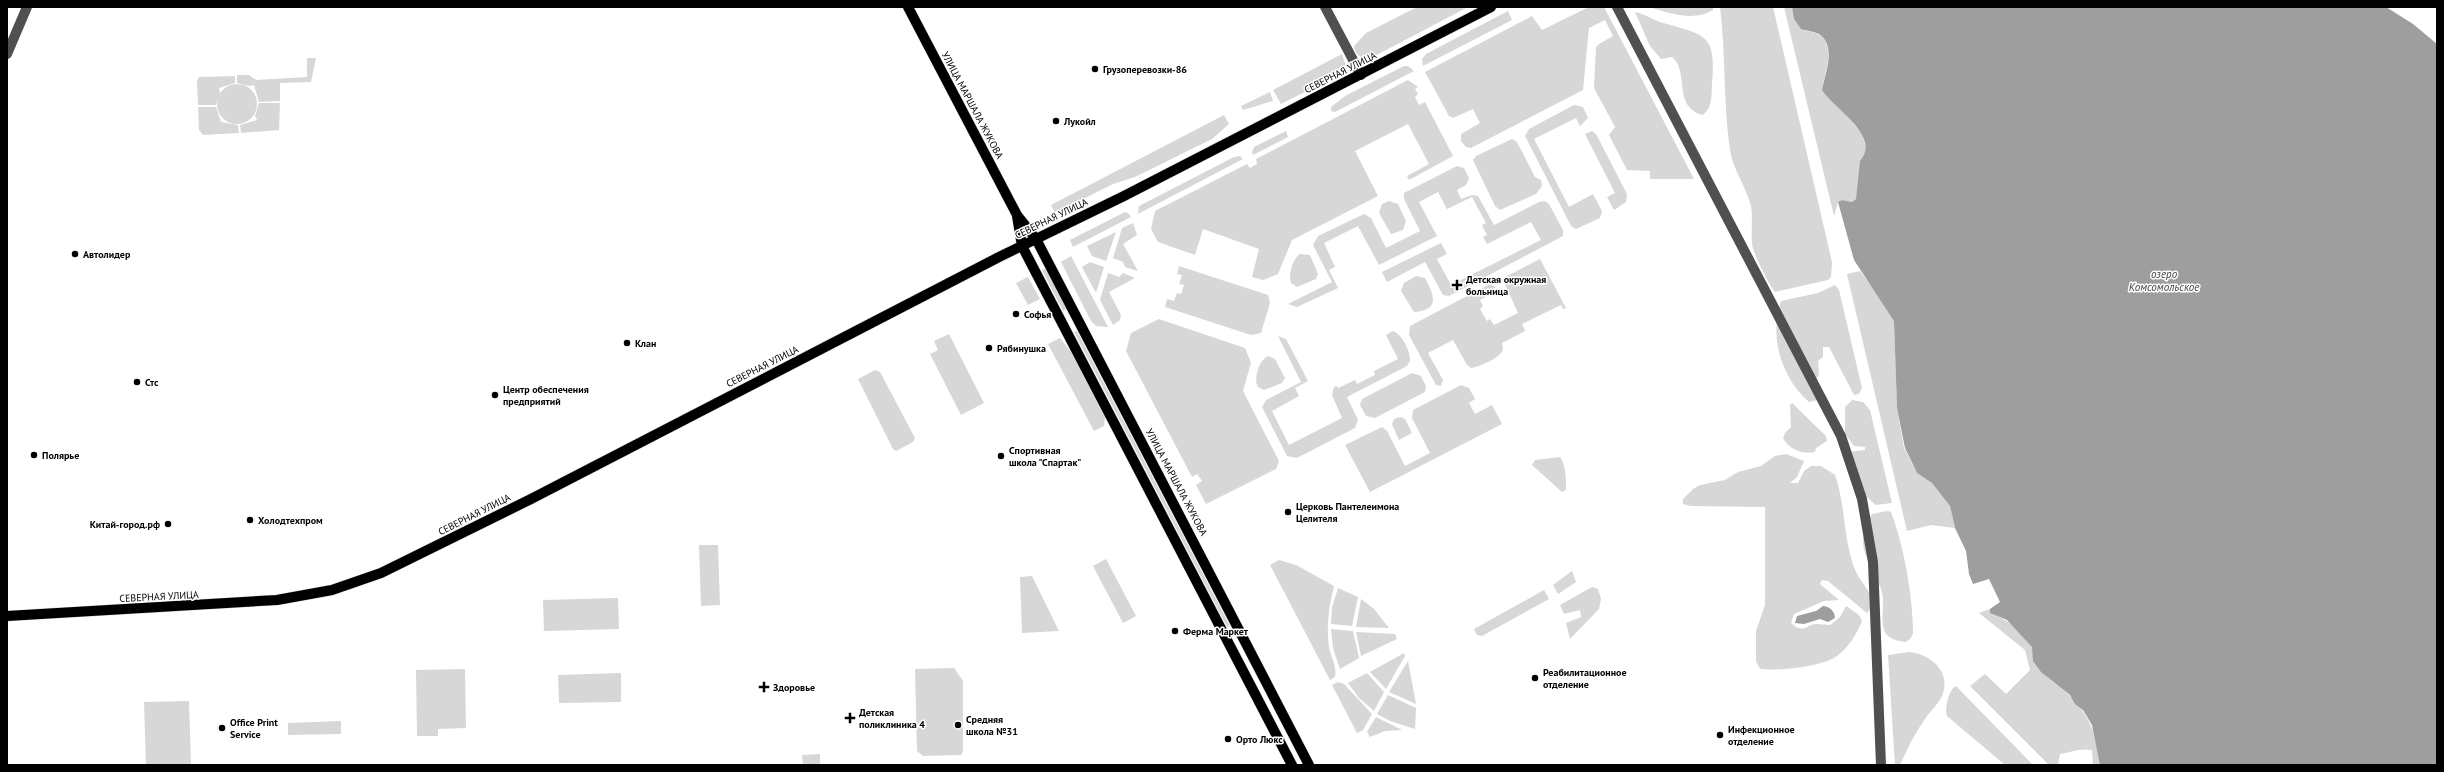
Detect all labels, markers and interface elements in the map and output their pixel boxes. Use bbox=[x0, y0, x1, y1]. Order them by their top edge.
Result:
street label: УЛИЦА МАРШАЛА ЖУКОВА bbox=[939, 49, 1006, 161]
street label: СЕВЕРНАЯ УЛИЦА bbox=[1302, 49, 1379, 96]
place label: Грузоперевозки-86 bbox=[1103, 63, 1187, 76]
marker: Грузоперевозки-86 bbox=[1090, 64, 1100, 74]
place label: Лукойл bbox=[1063, 115, 1096, 128]
marker: Лукойл bbox=[1051, 116, 1061, 126]
street label: СЕВЕРНАЯ УЛИЦА bbox=[1013, 195, 1090, 242]
place label: Автолидер bbox=[83, 248, 131, 261]
marker: Автолидер bbox=[70, 249, 80, 259]
water label: озеро Комсомольское bbox=[2129, 267, 2199, 294]
place label: Детская окружная больница bbox=[1466, 273, 1546, 298]
marker: Детская окружная больница bbox=[1451, 279, 1463, 291]
place label: Софья bbox=[1024, 308, 1051, 321]
marker: Софья bbox=[1011, 309, 1021, 319]
place label: Клан bbox=[635, 337, 656, 350]
marker: Клан bbox=[622, 338, 632, 348]
place label: Рябинушка bbox=[997, 342, 1046, 355]
street label: СЕВЕРНАЯ УЛИЦА bbox=[724, 343, 801, 390]
marker: Рябинушка bbox=[984, 343, 994, 353]
place label: Стс bbox=[145, 376, 159, 389]
marker: Стс bbox=[132, 377, 142, 387]
place label: Центр обеспечения предприятий bbox=[503, 383, 589, 408]
marker: Центр обеспечения предприятий bbox=[490, 390, 500, 400]
street label: УЛИЦА МАРШАЛА ЖУКОВА bbox=[1143, 426, 1210, 538]
place label: Спортивная школа "Спартак" bbox=[1009, 444, 1081, 469]
place label: Полярье bbox=[42, 449, 79, 462]
marker: Полярье bbox=[29, 450, 39, 460]
marker: Спортивная школа "Спартак" bbox=[996, 451, 1006, 461]
street label: СЕВЕРНАЯ УЛИЦА bbox=[436, 491, 513, 538]
place label: Церковь Пантелеимона Целителя bbox=[1296, 500, 1399, 525]
marker: Церковь Пантелеимона Целителя bbox=[1283, 507, 1293, 517]
place label: Холодтехпром bbox=[258, 514, 323, 527]
marker: Холодтехпром bbox=[245, 515, 255, 525]
place label: Китай-город.рф bbox=[90, 518, 160, 531]
marker: Китай-город.рф bbox=[163, 519, 173, 529]
street label: СЕВЕРНАЯ УЛИЦА bbox=[119, 588, 199, 605]
place label: Ферма Маркет bbox=[1183, 625, 1249, 638]
marker: Ферма Маркет bbox=[1170, 626, 1180, 636]
place label: Реабилитационное отделение bbox=[1543, 666, 1627, 691]
marker: Реабилитационное отделение bbox=[1530, 673, 1540, 683]
marker: Здоровье bbox=[758, 681, 770, 693]
place label: Здоровье bbox=[773, 681, 815, 694]
place label: Детская поликлиника 4 bbox=[859, 706, 925, 731]
marker: Детская поликлиника 4 bbox=[844, 712, 856, 724]
place label: Средняя школа №31 bbox=[966, 713, 1018, 738]
place label: Office Print Service bbox=[230, 716, 278, 741]
marker: Средняя школа №31 bbox=[953, 720, 963, 730]
marker: Office Print Service bbox=[217, 723, 227, 733]
place label: Инфекционное отделение bbox=[1728, 723, 1795, 748]
marker: Инфекционное отделение bbox=[1715, 730, 1725, 740]
place label: Орто Люкс bbox=[1236, 733, 1283, 746]
marker: Орто Люкс bbox=[1223, 734, 1233, 744]

